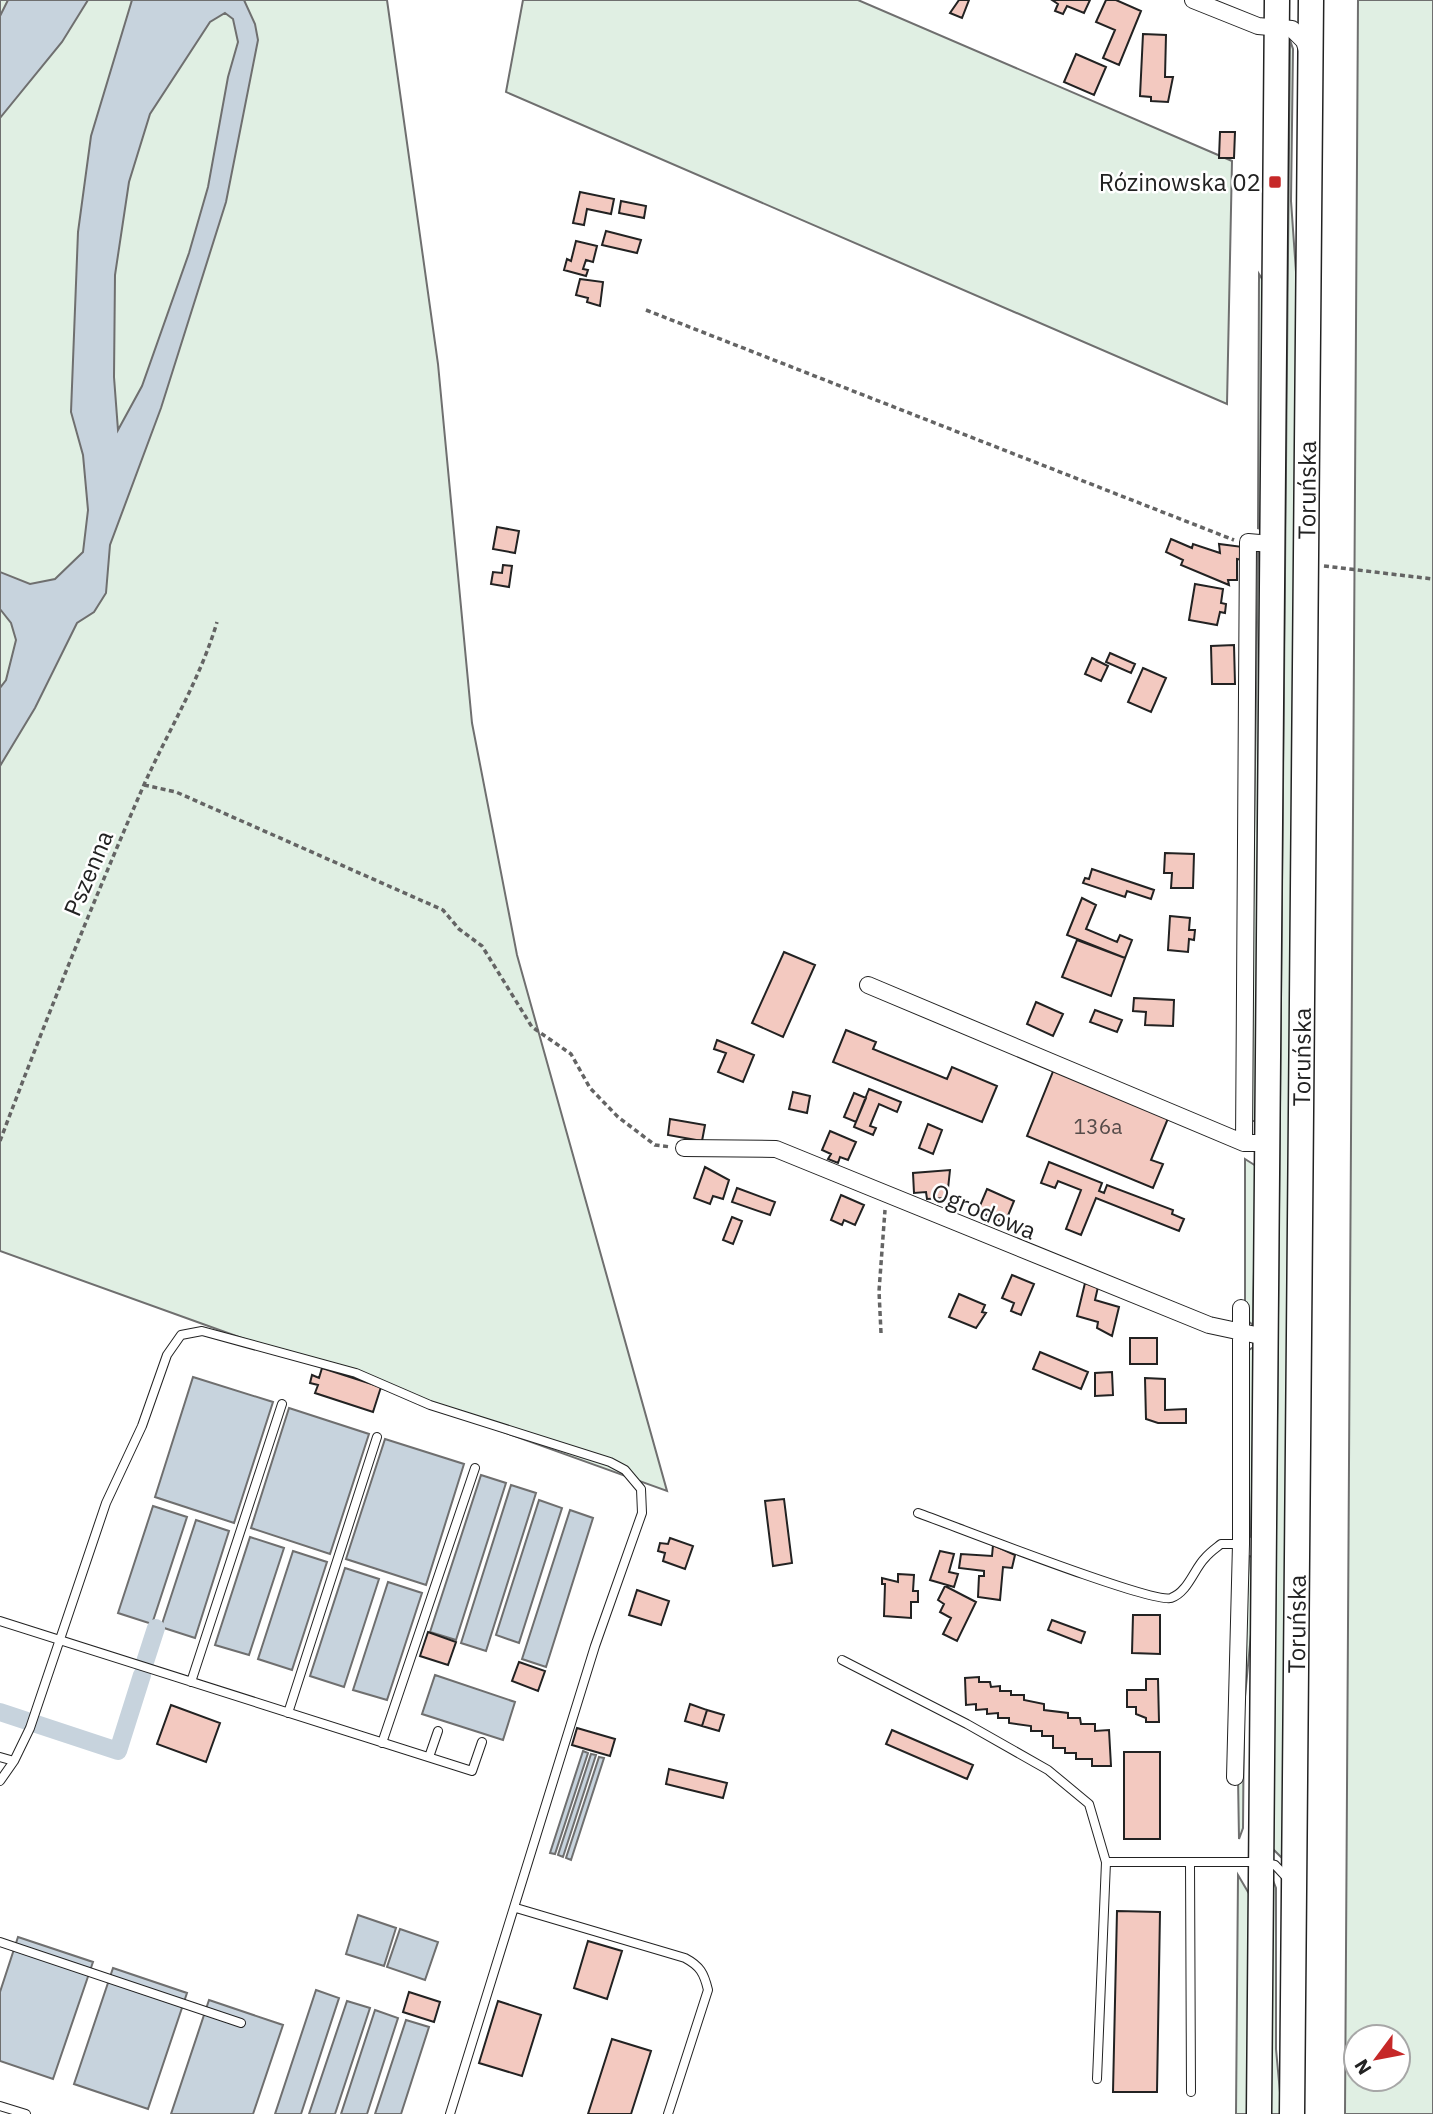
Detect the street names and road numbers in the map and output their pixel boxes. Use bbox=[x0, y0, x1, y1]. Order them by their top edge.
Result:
street label: Toruńska bbox=[1290, 440, 1323, 540]
street label: Pszenna bbox=[56, 825, 120, 921]
street label: Toruńska bbox=[1285, 1007, 1318, 1107]
street label: Ogrodowa bbox=[927, 1176, 1041, 1247]
street label: Toruńska bbox=[1280, 1574, 1313, 1674]

